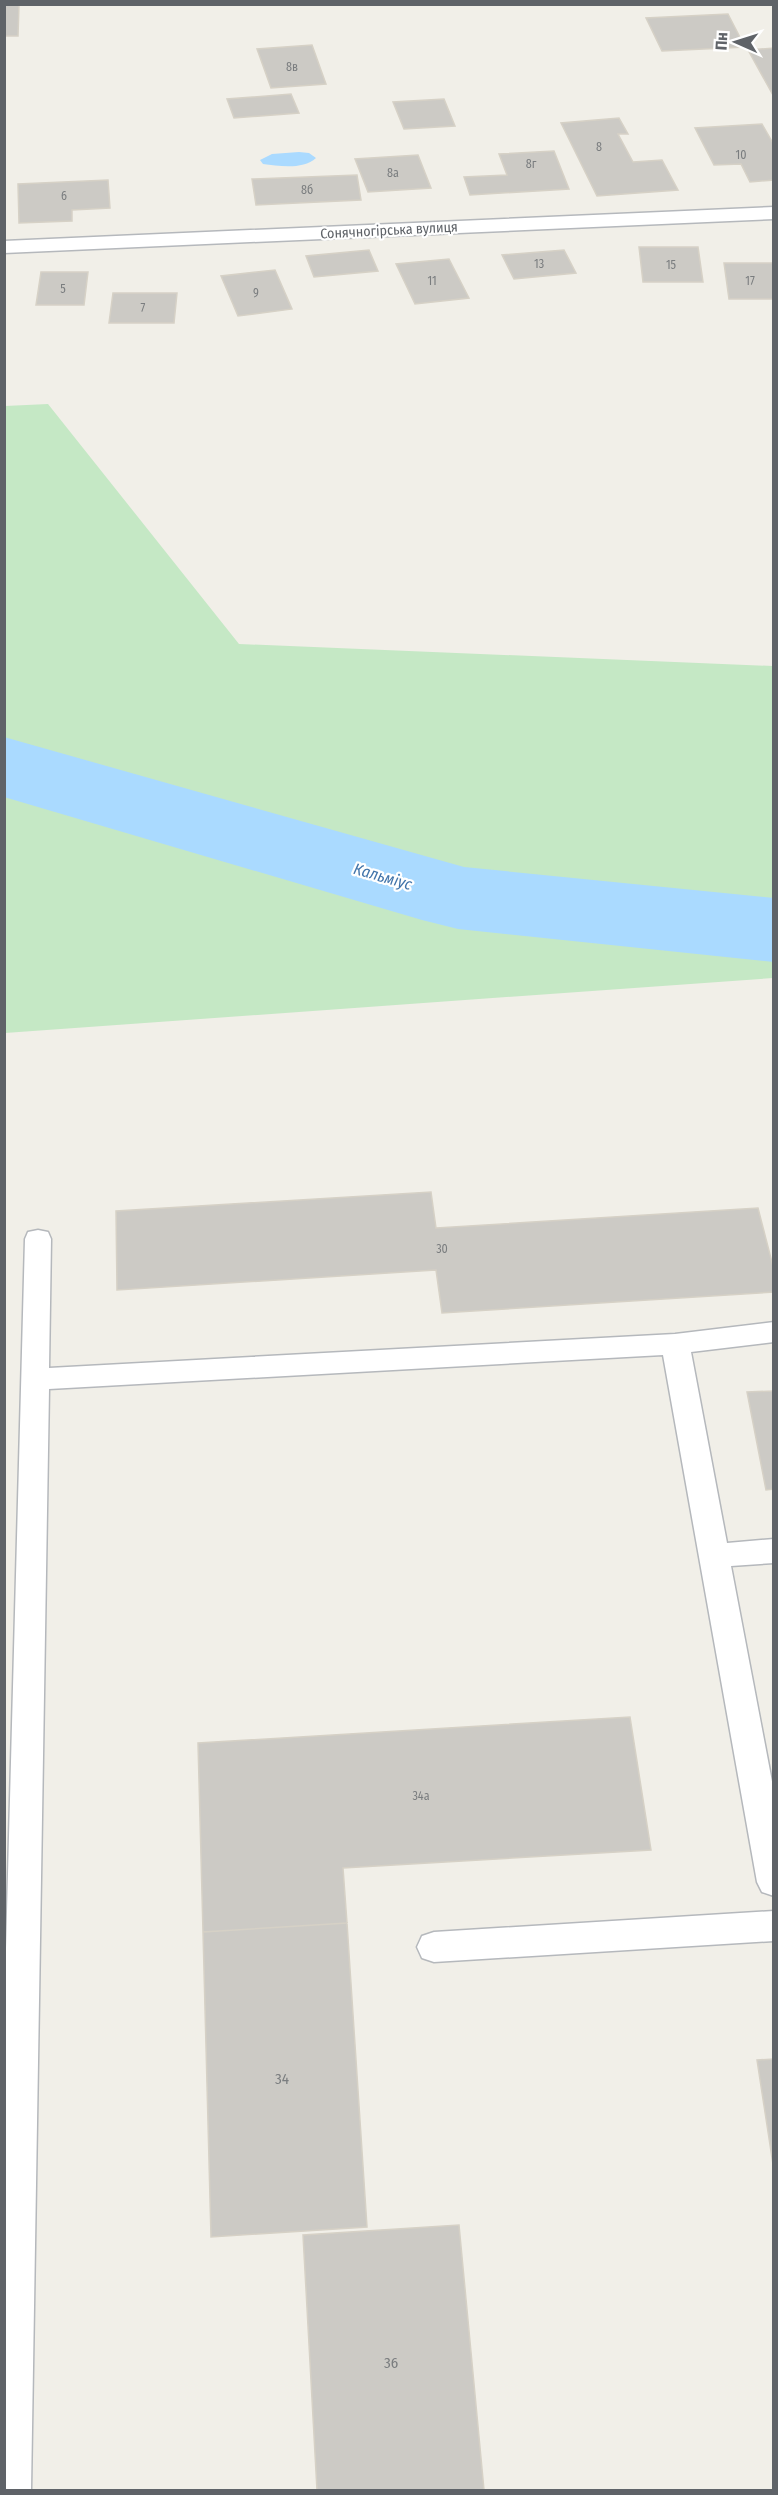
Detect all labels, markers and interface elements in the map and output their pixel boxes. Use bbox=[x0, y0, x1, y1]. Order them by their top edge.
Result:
north arrow bbox=[706, 12, 766, 72]
text: Пн bbox=[712, 32, 731, 51]
house number: 8в bbox=[286, 60, 298, 74]
house number: 8 bbox=[596, 140, 602, 154]
house number: 10 bbox=[736, 148, 746, 162]
house number: 8г bbox=[526, 157, 537, 171]
house number: 8а bbox=[387, 166, 399, 180]
house number: 8б bbox=[301, 183, 313, 197]
house number: 6 bbox=[61, 189, 67, 203]
street label: Сонячногірська вулиця bbox=[320, 218, 458, 243]
house number: 13 bbox=[534, 257, 544, 271]
house number: 15 bbox=[666, 258, 677, 272]
house number: 11 bbox=[427, 274, 437, 288]
house number: 17 bbox=[745, 274, 755, 288]
house number: 5 bbox=[60, 282, 66, 296]
house number: 9 bbox=[253, 286, 259, 300]
house number: 7 bbox=[141, 301, 146, 315]
water label: Кальміус bbox=[351, 859, 414, 894]
house number: 30 bbox=[436, 1242, 448, 1256]
house number: 34а bbox=[412, 1789, 430, 1803]
house number: 34 bbox=[275, 2070, 289, 2088]
house number: 36 bbox=[384, 2354, 398, 2372]

